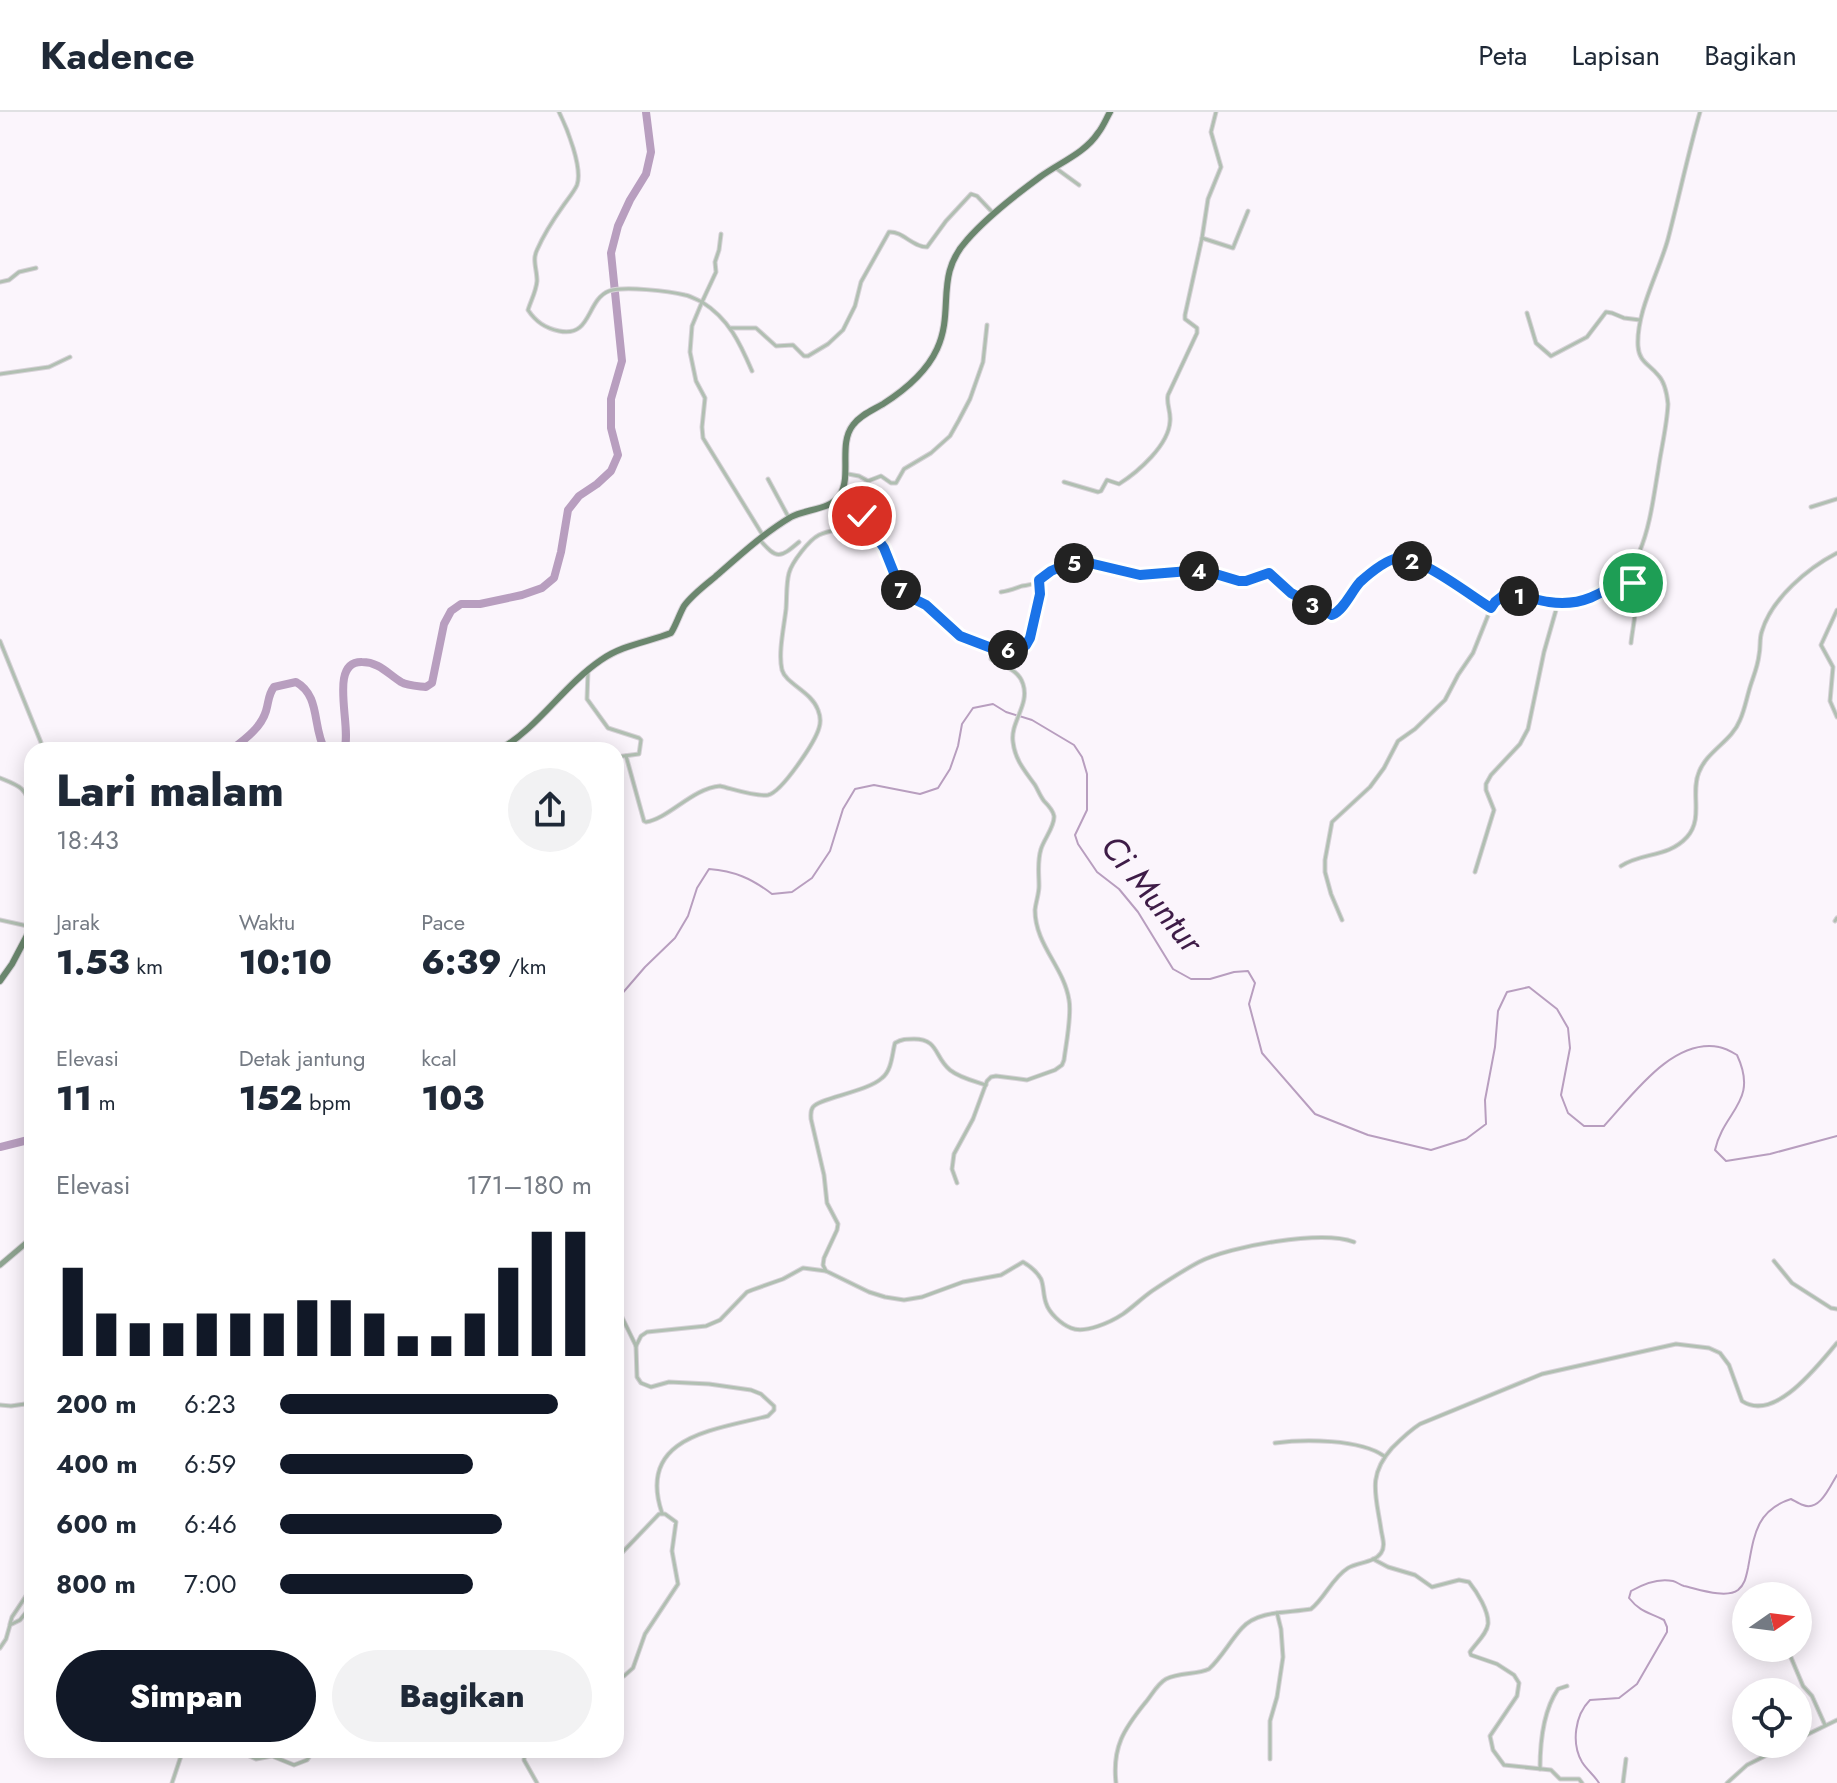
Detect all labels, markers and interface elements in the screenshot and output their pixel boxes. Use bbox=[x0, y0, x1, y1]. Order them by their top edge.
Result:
text: Kadence bbox=[40, 28, 195, 83]
text: Peta bbox=[1478, 35, 1527, 76]
text: Lapisan bbox=[1571, 35, 1660, 76]
text: Bagikan bbox=[1704, 35, 1797, 76]
pin bbox=[828, 482, 896, 550]
icon: check bbox=[840, 494, 884, 538]
pin: 2 bbox=[1392, 541, 1432, 581]
pin: 5 bbox=[1054, 543, 1094, 583]
text: 2 bbox=[1405, 545, 1419, 577]
text: 5 bbox=[1067, 547, 1081, 579]
pin bbox=[1599, 549, 1667, 617]
pin: 4 bbox=[1179, 551, 1219, 591]
text: 4 bbox=[1191, 555, 1207, 587]
icon: arrive bbox=[1611, 561, 1655, 605]
pin: 7 bbox=[881, 570, 921, 610]
text: 7 bbox=[894, 574, 908, 606]
pin: 1 bbox=[1499, 576, 1539, 616]
text: 1 bbox=[1513, 580, 1525, 612]
pin: 3 bbox=[1292, 585, 1332, 625]
text: 3 bbox=[1305, 589, 1319, 621]
pin: 6 bbox=[988, 630, 1028, 670]
text: 6 bbox=[1001, 634, 1015, 666]
text: Lari malam bbox=[56, 759, 284, 823]
button: share bbox=[508, 768, 592, 852]
text: 18:43 bbox=[56, 821, 119, 859]
water label: Ci Muntur bbox=[1089, 824, 1216, 965]
text: Jarak bbox=[56, 906, 100, 938]
text: Waktu bbox=[239, 906, 295, 938]
text: Pace bbox=[421, 906, 465, 938]
text: 1.53 bbox=[56, 938, 130, 987]
text: 10:10 bbox=[239, 938, 332, 987]
text: 6:39 bbox=[421, 938, 502, 987]
text: km bbox=[130, 950, 163, 982]
text: /km bbox=[502, 950, 547, 982]
text: Elevasi bbox=[56, 1042, 119, 1074]
text: Detak jantung bbox=[239, 1042, 366, 1074]
text: kcal bbox=[421, 1042, 457, 1074]
text: 11 bbox=[56, 1074, 92, 1123]
text: 152 bbox=[239, 1074, 303, 1123]
text: 103 bbox=[421, 1074, 484, 1123]
text: m bbox=[92, 1086, 116, 1118]
text: bpm bbox=[303, 1086, 351, 1118]
text: Elevasi bbox=[56, 1166, 130, 1204]
text: 171–180 m bbox=[466, 1166, 592, 1204]
text: 200 m bbox=[56, 1385, 137, 1423]
text: 6:23 bbox=[184, 1385, 236, 1423]
text: 400 m bbox=[56, 1445, 138, 1483]
text: 6:59 bbox=[184, 1445, 236, 1483]
text: 600 m bbox=[56, 1505, 137, 1543]
text: 6:46 bbox=[184, 1505, 237, 1543]
text: 800 m bbox=[56, 1565, 136, 1603]
text: 7:00 bbox=[184, 1565, 237, 1603]
north arrow bbox=[1732, 1582, 1812, 1662]
map controls bbox=[1732, 1582, 1812, 1758]
button: Simpan bbox=[56, 1650, 316, 1742]
button: Bagikan bbox=[332, 1650, 592, 1742]
button: locate bbox=[1732, 1678, 1812, 1758]

